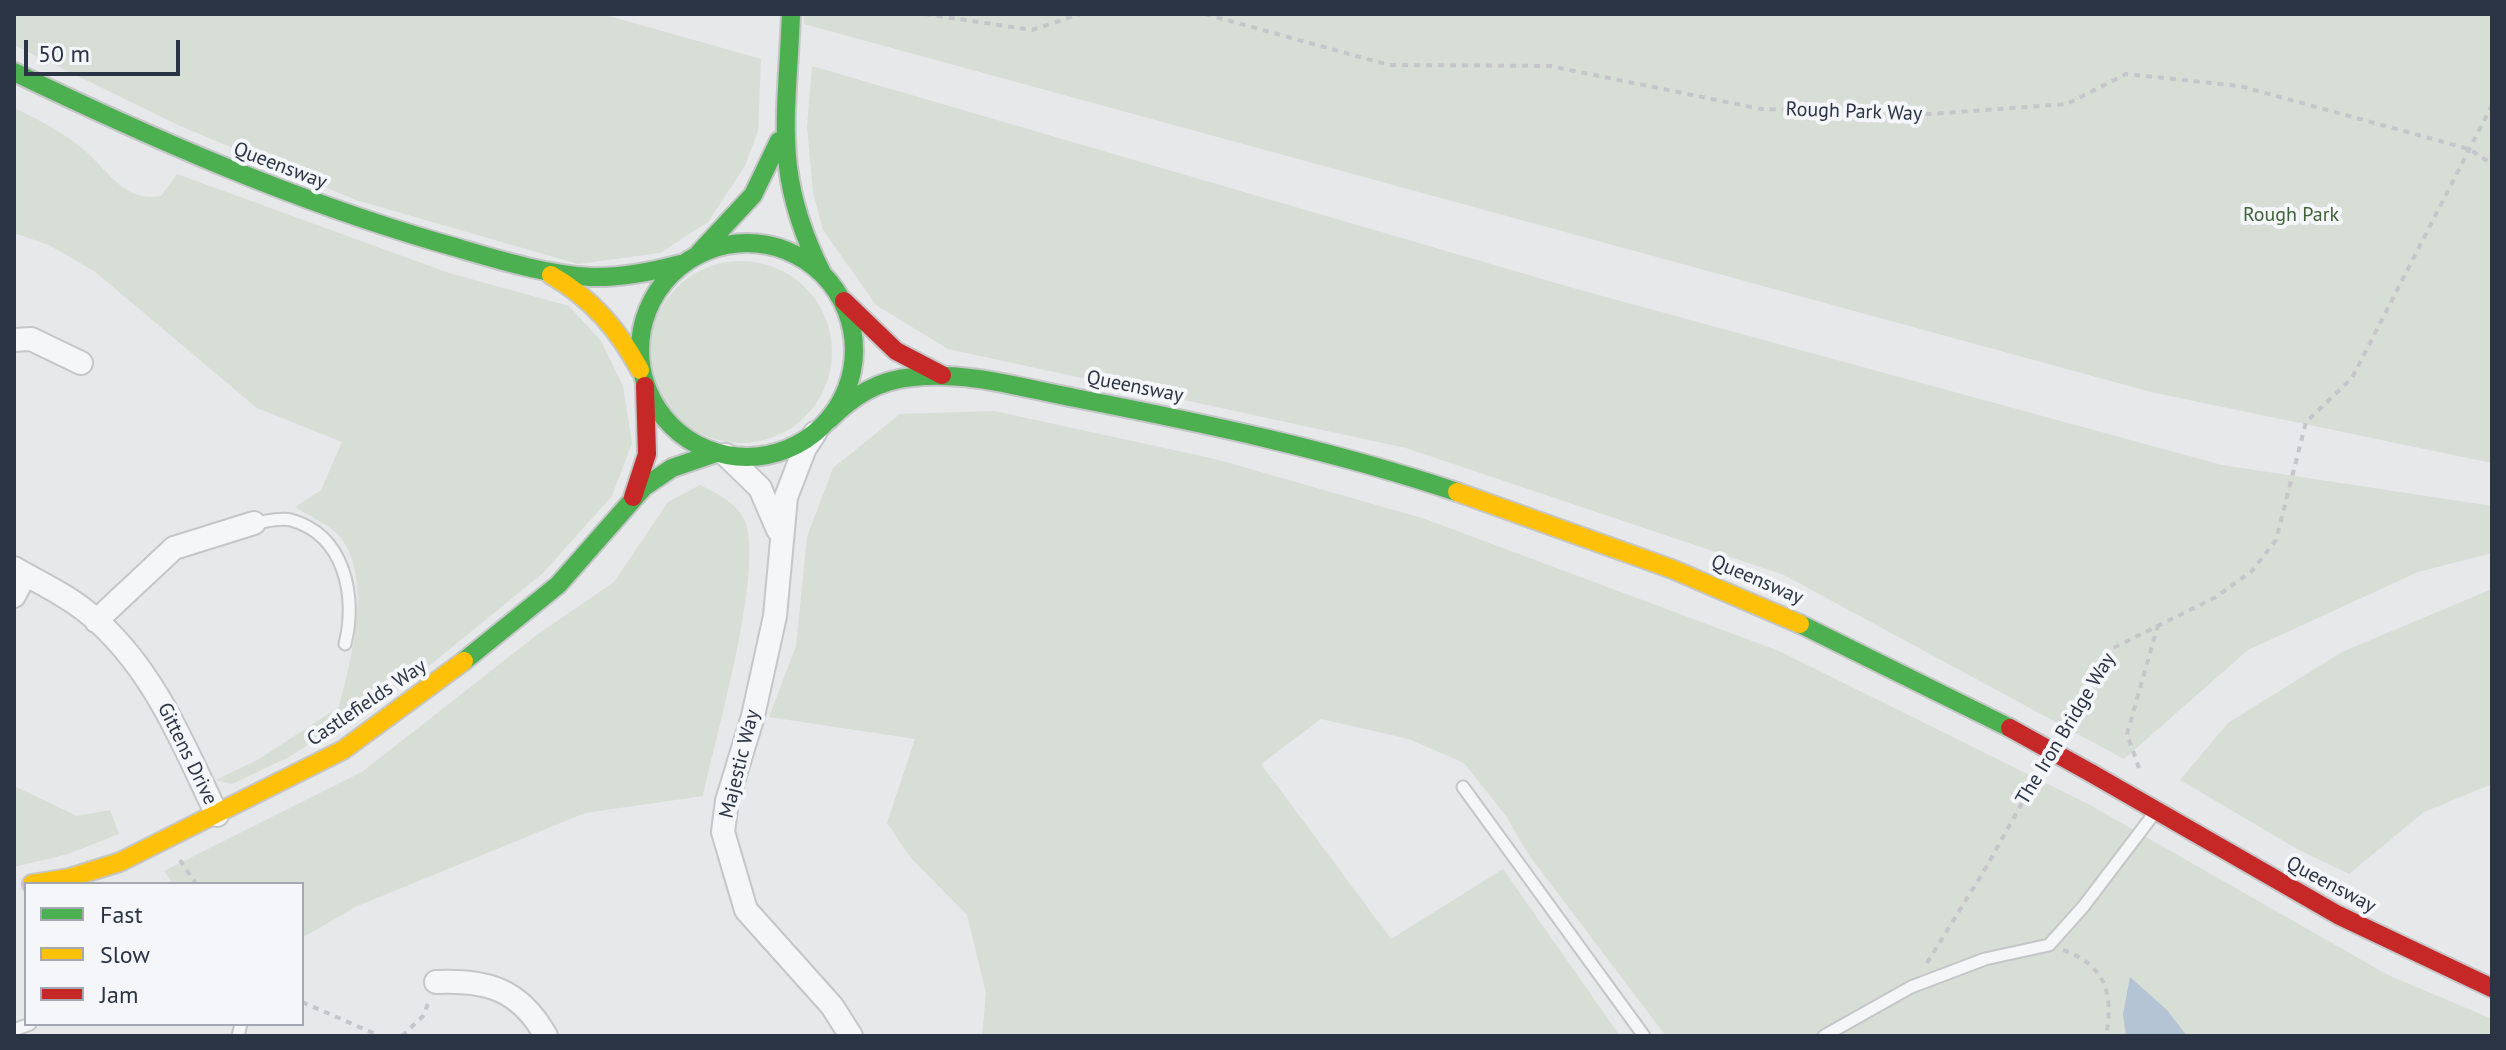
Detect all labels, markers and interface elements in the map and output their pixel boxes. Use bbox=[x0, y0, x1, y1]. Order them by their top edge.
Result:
scale bar bbox=[28, 24, 184, 74]
text: 50 m bbox=[38, 38, 90, 69]
street label: Rough Park Way bbox=[1785, 98, 1923, 126]
street label: Queensway bbox=[230, 137, 330, 195]
park label: Rough Park bbox=[2243, 203, 2339, 227]
street label: Queensway bbox=[1085, 366, 1185, 408]
street label: Queensway bbox=[1707, 550, 1807, 610]
street label: The Iron Bridge Way bbox=[2011, 649, 2121, 809]
street label: Castlefields Way bbox=[303, 654, 431, 752]
street label: Gittens Drive bbox=[152, 699, 222, 809]
street label: Majestic Way bbox=[715, 707, 765, 821]
street label: Queensway bbox=[2282, 851, 2380, 919]
legend bbox=[24, 882, 304, 1026]
text: Fast bbox=[100, 899, 143, 930]
text: Slow bbox=[100, 939, 150, 970]
text: Jam bbox=[100, 979, 138, 1010]

